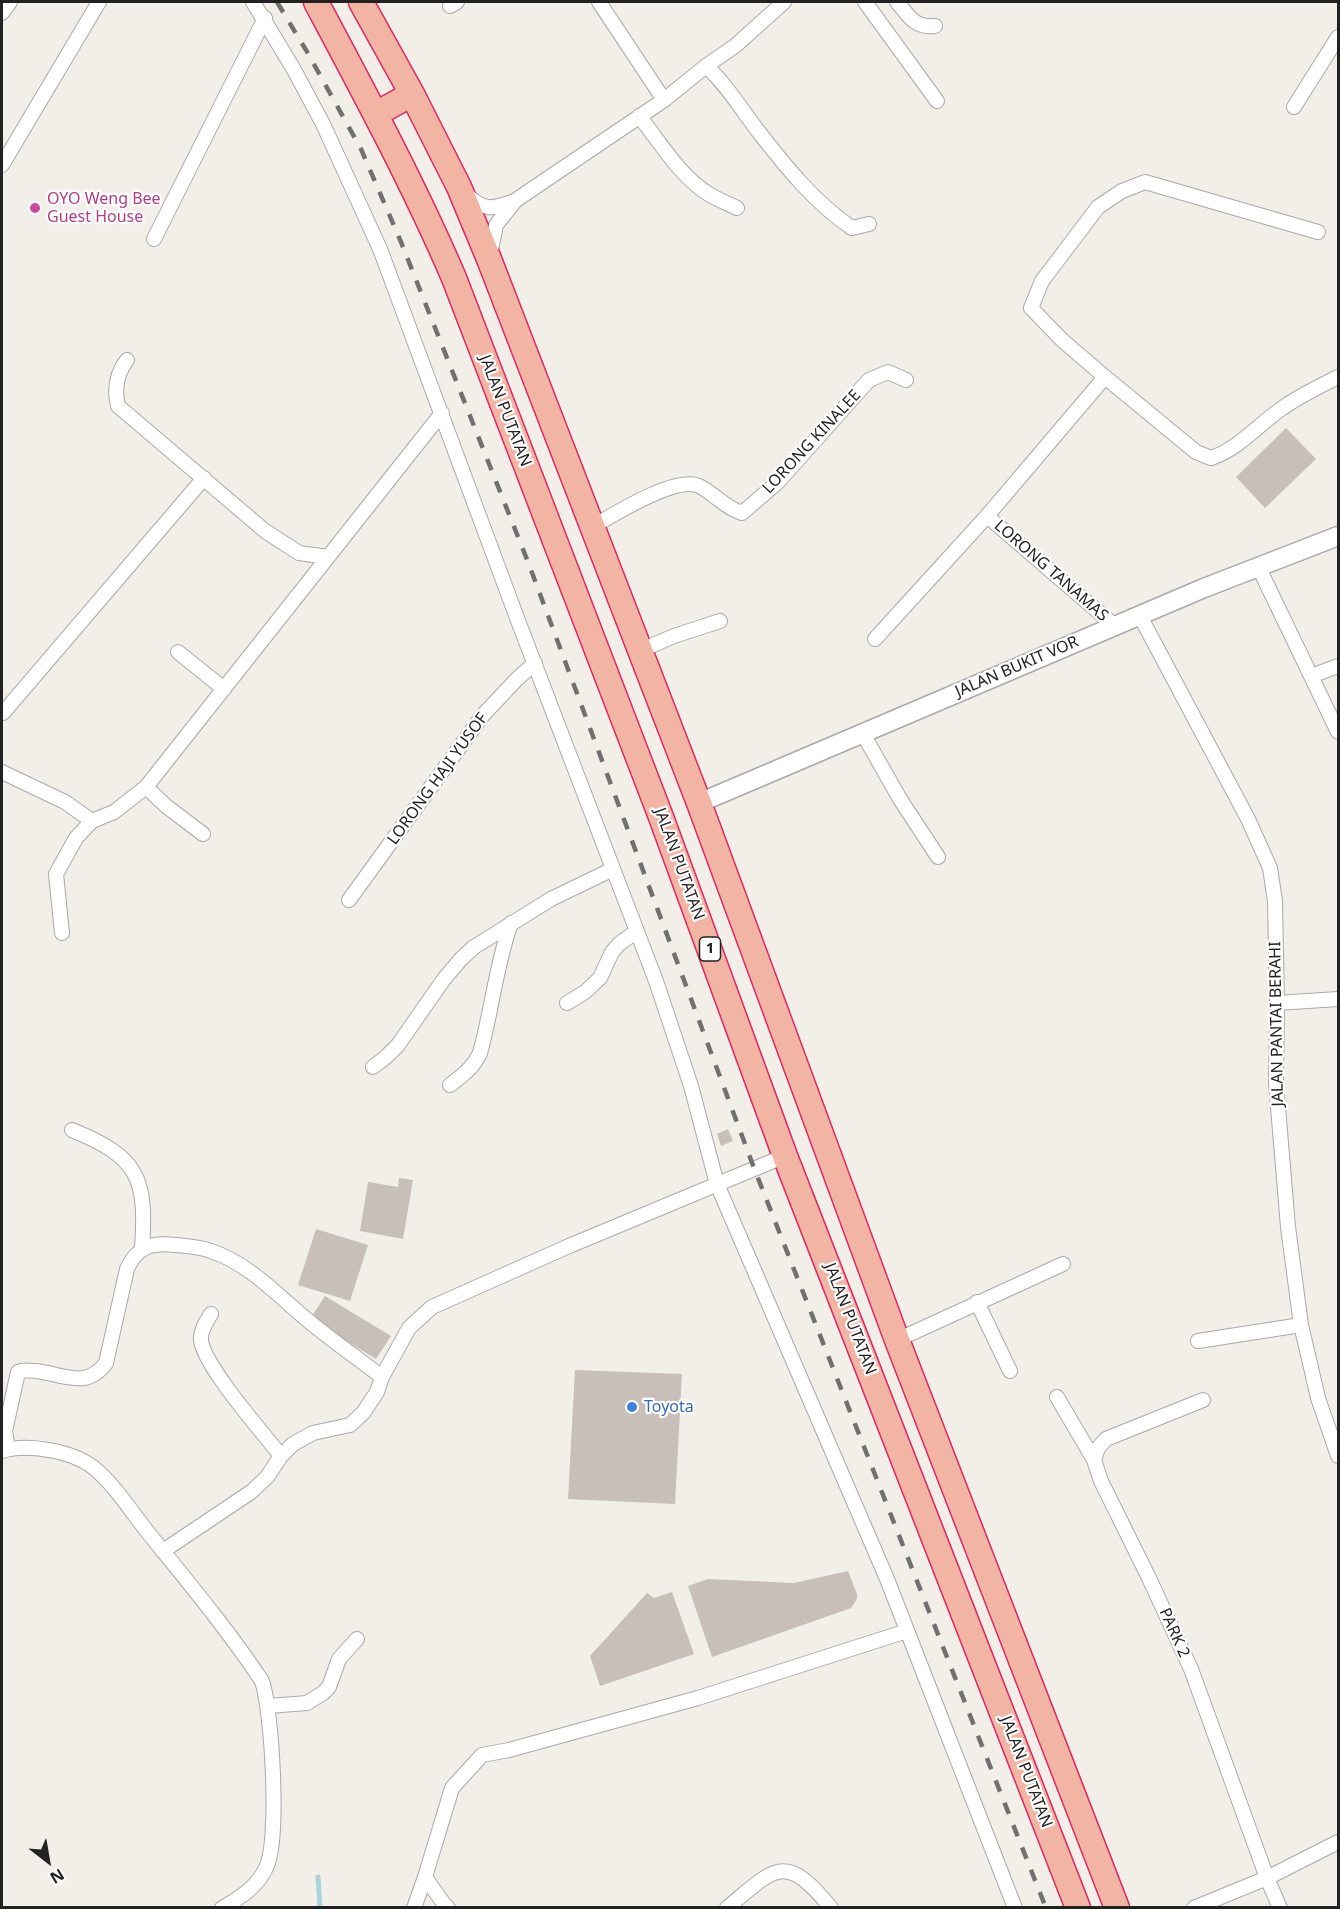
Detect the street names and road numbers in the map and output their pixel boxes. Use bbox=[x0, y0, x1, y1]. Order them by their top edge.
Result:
street label: JALAN PUTATAN bbox=[475, 353, 535, 469]
street label: LORONG KINALEE bbox=[759, 386, 865, 498]
street label: LORONG TANAMAS bbox=[990, 516, 1112, 626]
street label: JALAN BUKIT VOR bbox=[953, 632, 1081, 702]
street label: LORONG HAJI YUSOF bbox=[384, 709, 492, 849]
street label: JALAN PUTATAN bbox=[650, 805, 708, 923]
road number: 1 bbox=[700, 937, 720, 961]
street label: JALAN PANTAI BERAHI bbox=[1266, 941, 1288, 1107]
street label: JALAN PUTATAN bbox=[820, 1261, 880, 1377]
street label: PARK 2 bbox=[1155, 1605, 1193, 1661]
street label: JALAN PUTATAN bbox=[996, 1714, 1056, 1830]

